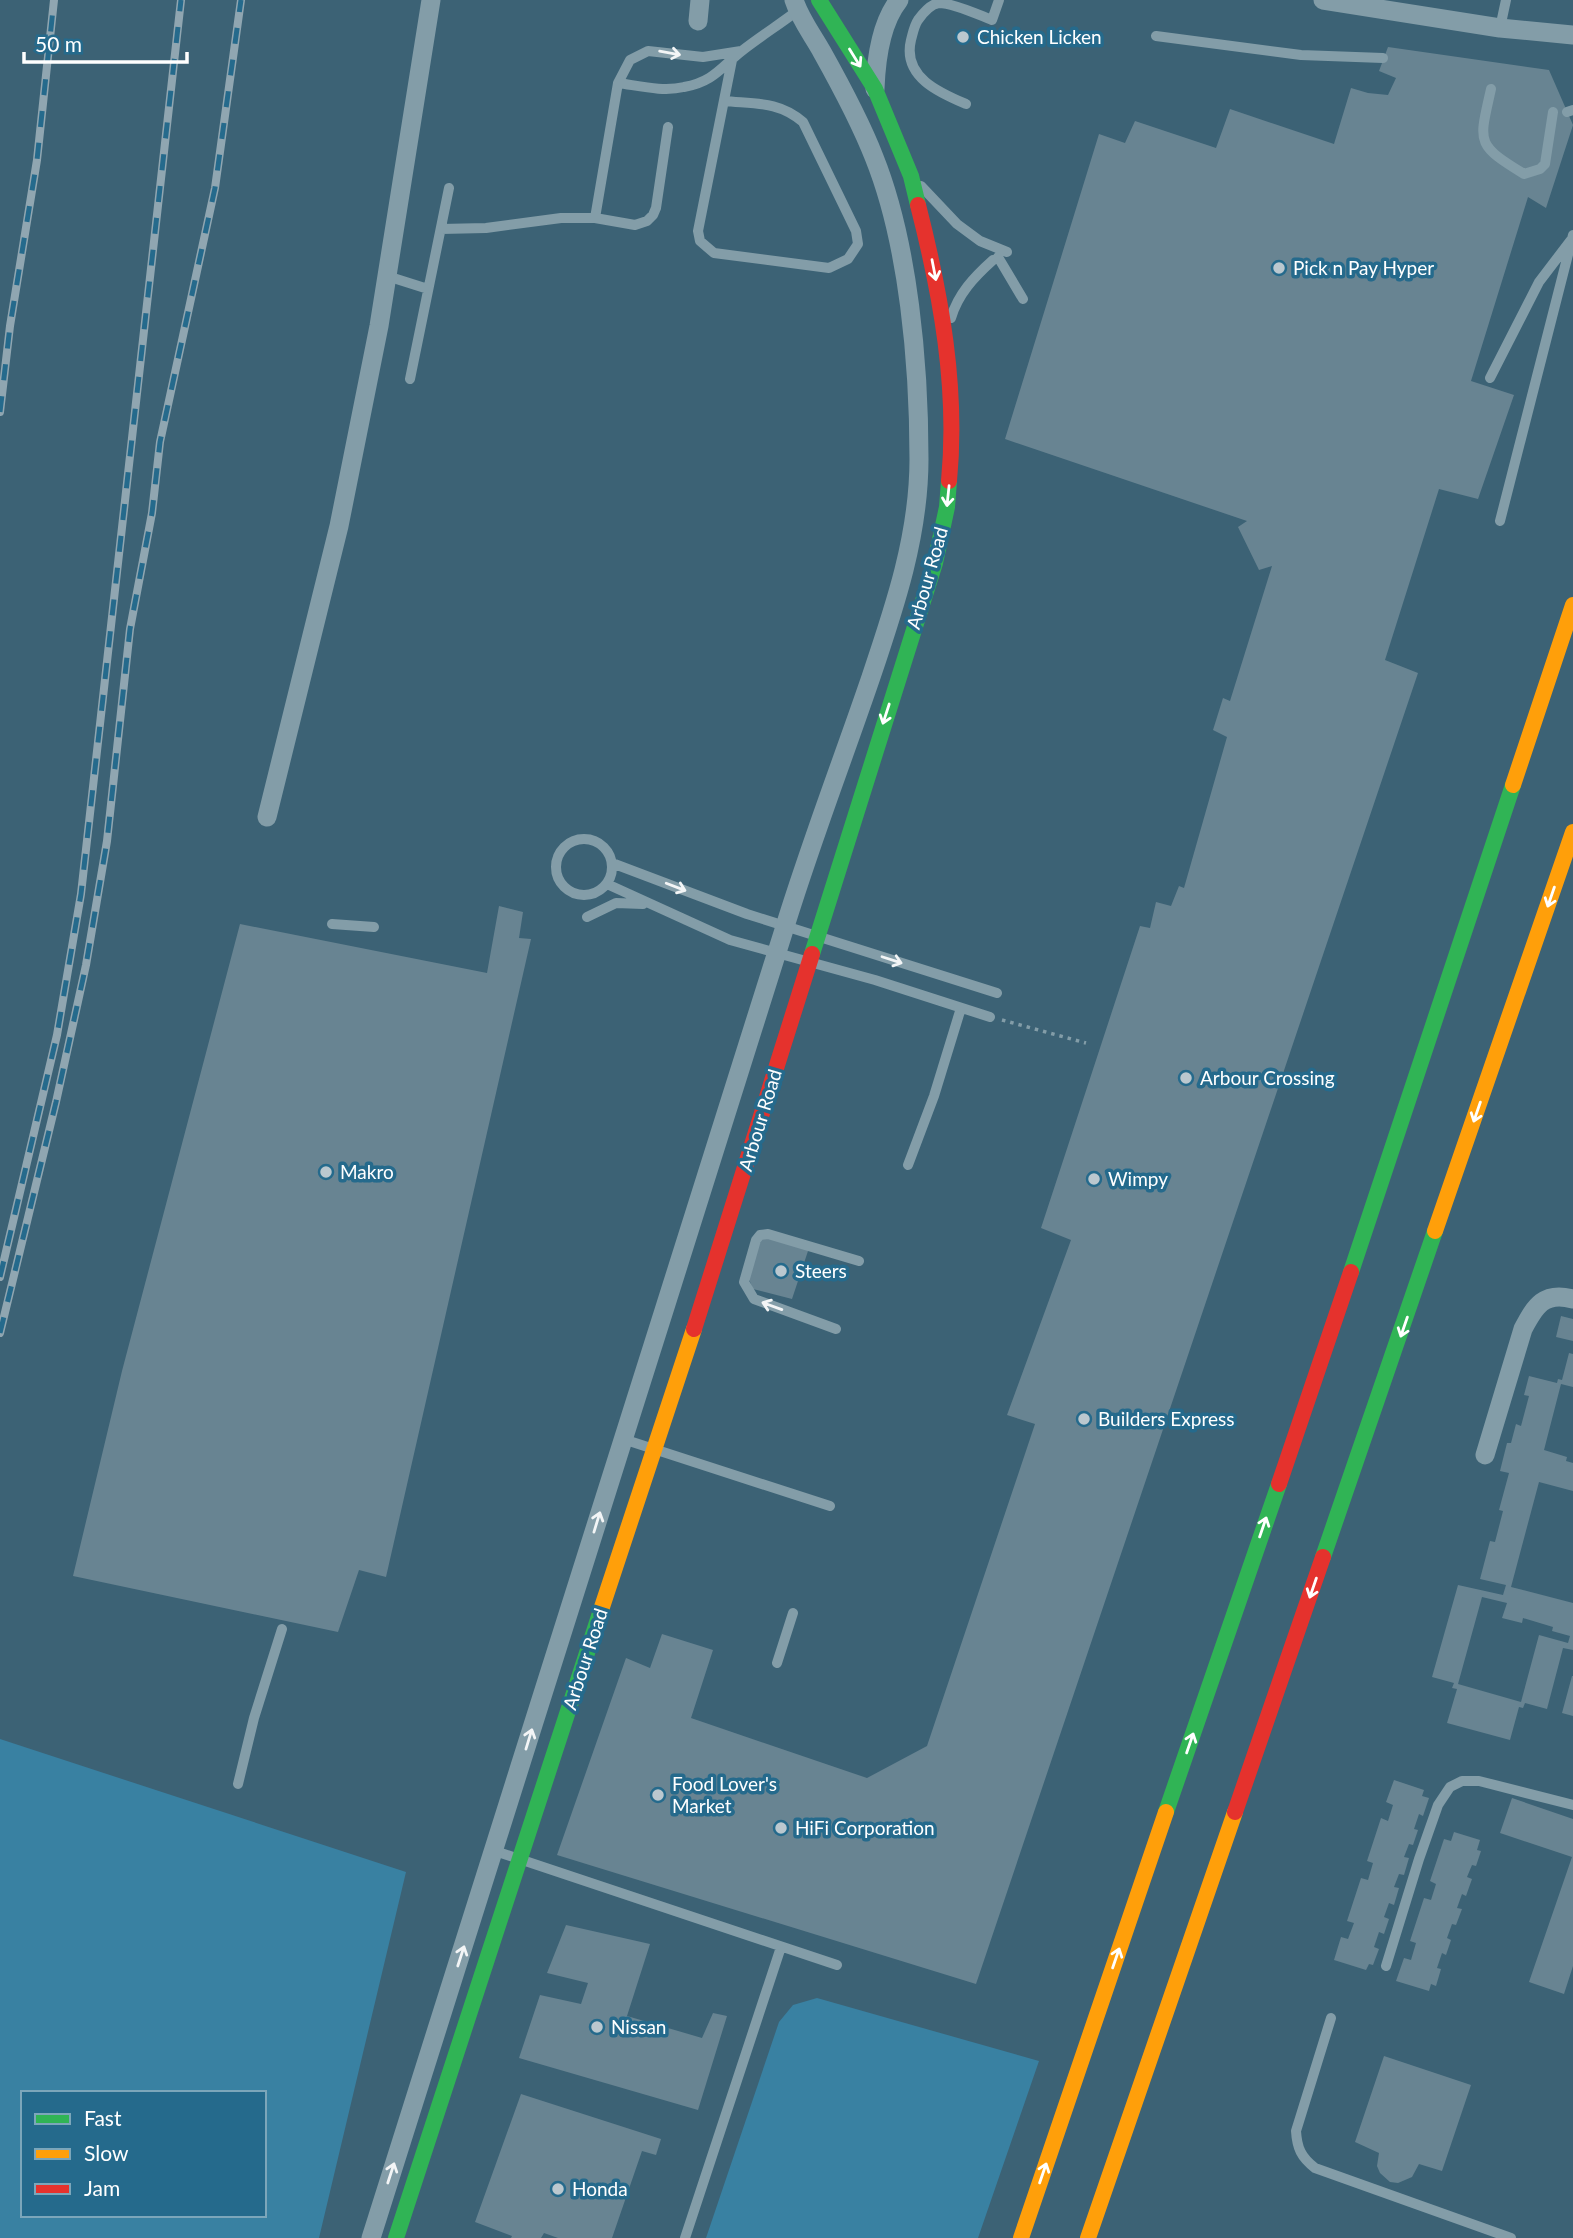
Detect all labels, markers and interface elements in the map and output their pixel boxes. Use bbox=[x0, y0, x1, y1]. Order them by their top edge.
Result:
scale bar bbox=[24, 21, 187, 65]
place label: Chicken Licken bbox=[977, 25, 1102, 48]
marker: Chicken Licken bbox=[955, 29, 971, 45]
text: 50 m bbox=[35, 31, 82, 56]
one-way arrow bbox=[658, 47, 681, 60]
one-way arrow bbox=[849, 47, 863, 67]
place label: Pick n Pay Hyper bbox=[1293, 256, 1434, 279]
one-way arrow bbox=[928, 258, 941, 281]
marker: Pick n Pay Hyper bbox=[1271, 260, 1287, 276]
one-way arrow bbox=[941, 484, 954, 507]
street label: Arbour Road bbox=[901, 524, 952, 632]
one-way arrow bbox=[879, 703, 892, 725]
one-way arrow bbox=[665, 881, 687, 894]
one-way arrow bbox=[1544, 885, 1556, 907]
one-way arrow bbox=[880, 954, 902, 967]
street label: Arbour Road bbox=[733, 1066, 786, 1174]
place label: Arbour Crossing bbox=[1200, 1066, 1335, 1089]
marker: Arbour Crossing bbox=[1178, 1070, 1194, 1086]
one-way arrow bbox=[1470, 1100, 1482, 1122]
place label: Makro bbox=[340, 1160, 394, 1183]
marker: Makro bbox=[318, 1164, 334, 1180]
place label: Wimpy bbox=[1108, 1167, 1168, 1190]
marker: Wimpy bbox=[1086, 1171, 1102, 1187]
place label: Steers bbox=[795, 1259, 847, 1282]
marker: Steers bbox=[773, 1263, 789, 1279]
one-way arrow bbox=[761, 1299, 783, 1311]
one-way arrow bbox=[1397, 1316, 1409, 1338]
place label: Builders Express bbox=[1098, 1407, 1234, 1430]
marker: Builders Express bbox=[1076, 1411, 1092, 1427]
one-way arrow bbox=[592, 1512, 604, 1534]
one-way arrow bbox=[1258, 1517, 1270, 1539]
one-way arrow bbox=[1306, 1577, 1318, 1599]
street label: Arbour Road bbox=[557, 1605, 612, 1712]
one-way arrow bbox=[524, 1729, 537, 1751]
one-way arrow bbox=[1185, 1732, 1197, 1754]
place label: Food Lover's Market bbox=[672, 1772, 777, 1817]
marker: Food Lover's Market bbox=[650, 1787, 666, 1803]
place label: HiFi Corporation bbox=[795, 1816, 935, 1839]
marker: HiFi Corporation bbox=[773, 1820, 789, 1836]
one-way arrow bbox=[456, 1946, 468, 1968]
one-way arrow bbox=[1110, 1947, 1123, 1969]
place label: Nissan bbox=[611, 2015, 666, 2038]
marker: Nissan bbox=[589, 2019, 605, 2035]
legend bbox=[21, 2091, 266, 2217]
text: Fast bbox=[84, 2105, 122, 2130]
text: Slow bbox=[84, 2140, 129, 2165]
one-way arrow bbox=[386, 2162, 399, 2184]
one-way arrow bbox=[1038, 2163, 1050, 2185]
text: Jam bbox=[84, 2175, 120, 2200]
place label: Honda bbox=[572, 2177, 628, 2200]
marker: Honda bbox=[550, 2181, 566, 2197]

